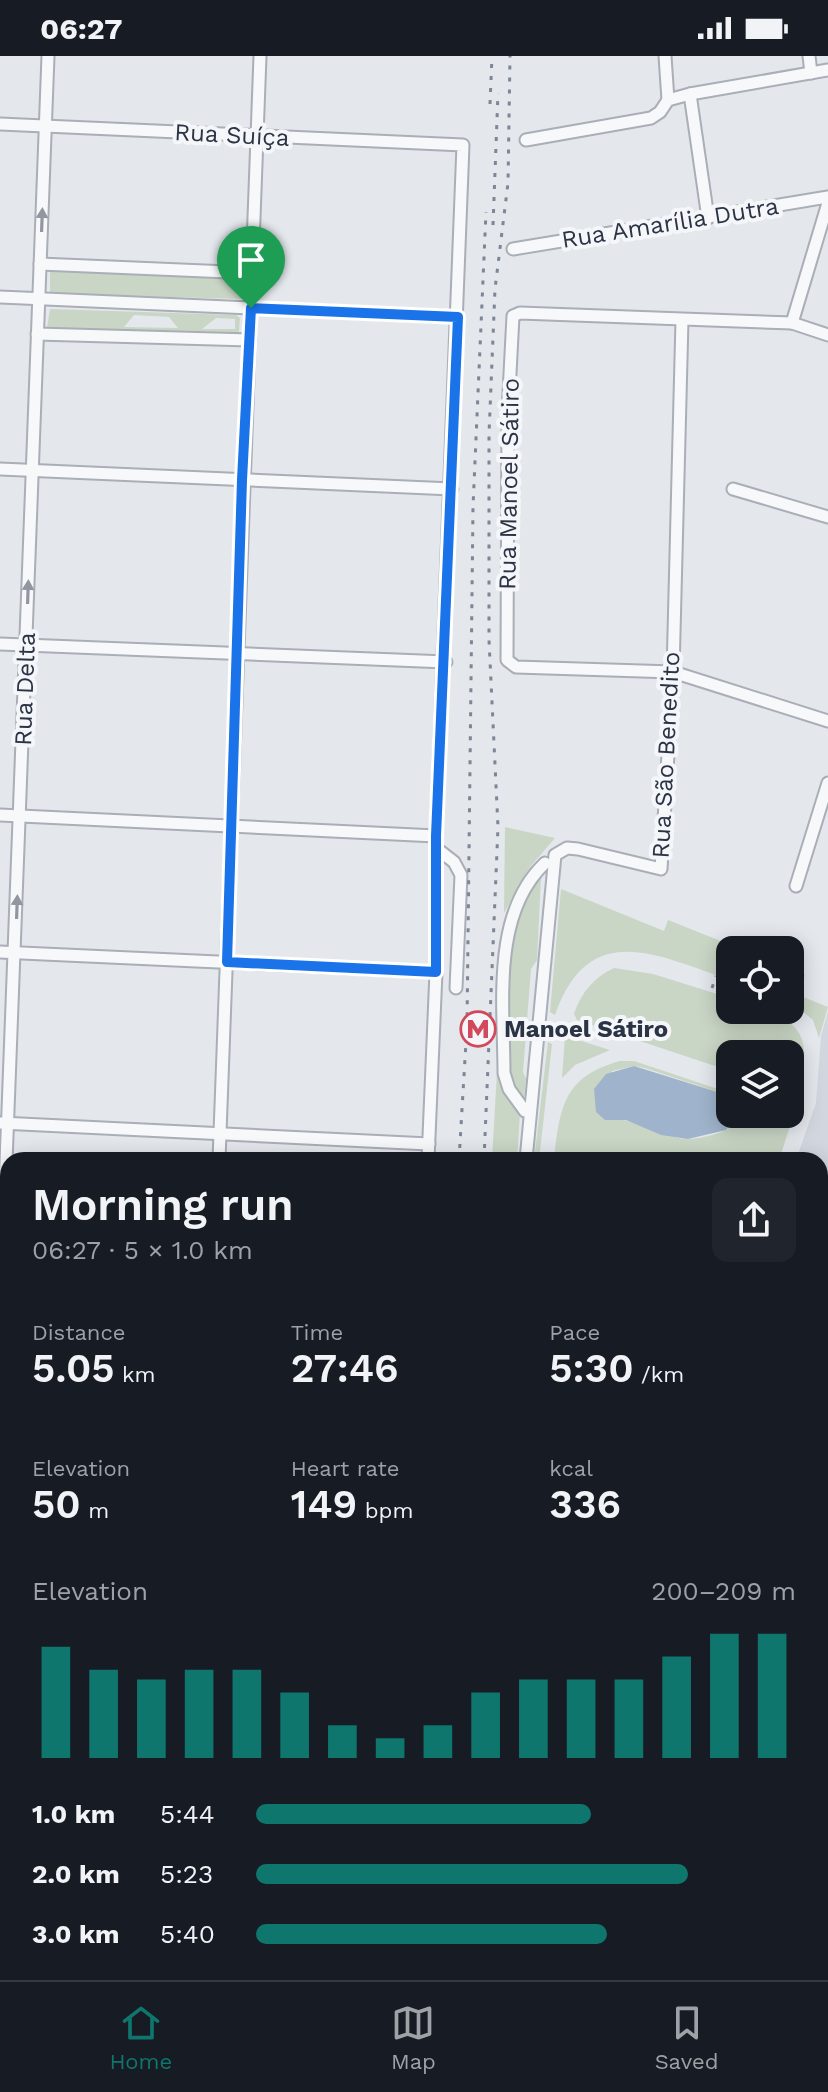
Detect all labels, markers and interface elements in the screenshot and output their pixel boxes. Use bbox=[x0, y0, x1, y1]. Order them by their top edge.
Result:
text: 06:27 bbox=[40, 11, 122, 46]
street label: Rua Suíça bbox=[174, 118, 290, 152]
street label: Rua Amarília Dutra bbox=[559, 192, 781, 254]
one-way arrow bbox=[35, 207, 48, 232]
pin bbox=[217, 226, 285, 308]
icon: arrive bbox=[229, 238, 273, 282]
street label: Rua Manoel Sátiro bbox=[493, 378, 525, 590]
one-way arrow bbox=[22, 579, 35, 604]
street label: Rua Delta bbox=[9, 632, 41, 746]
street label: Rua São Benedito bbox=[647, 651, 685, 859]
one-way arrow bbox=[10, 894, 23, 919]
map controls bbox=[716, 936, 804, 1128]
button: locate bbox=[716, 936, 804, 1024]
metro station icon: Manoel Sátiro bbox=[459, 1010, 497, 1048]
place label: Manoel Sátiro bbox=[504, 1015, 668, 1043]
button: layers bbox=[716, 1040, 804, 1128]
button: share bbox=[712, 1178, 796, 1262]
text: Morning run bbox=[32, 1179, 293, 1231]
text: 06:27 · 5 × 1.0 km bbox=[32, 1235, 253, 1265]
text: Distance bbox=[32, 1320, 126, 1345]
text: Time bbox=[291, 1320, 343, 1345]
text: Pace bbox=[549, 1320, 600, 1345]
text: 5.05 bbox=[32, 1345, 115, 1392]
text: 27:46 bbox=[291, 1345, 399, 1392]
text: 5:30 bbox=[549, 1345, 634, 1392]
text: km bbox=[115, 1362, 155, 1387]
text: /km bbox=[634, 1362, 684, 1387]
text: Elevation bbox=[32, 1456, 130, 1481]
text: Heart rate bbox=[291, 1456, 399, 1481]
text: kcal bbox=[549, 1456, 593, 1481]
text: 50 bbox=[32, 1481, 81, 1528]
text: 149 bbox=[291, 1481, 357, 1528]
text: 336 bbox=[549, 1481, 621, 1528]
text: m bbox=[81, 1498, 109, 1523]
text: bpm bbox=[357, 1498, 413, 1523]
text: Elevation bbox=[32, 1576, 148, 1606]
text: 200–209 m bbox=[651, 1576, 796, 1606]
text: 1.0 km bbox=[32, 1799, 115, 1829]
text: 5:44 bbox=[160, 1799, 215, 1829]
text: 2.0 km bbox=[32, 1859, 120, 1889]
text: 5:23 bbox=[160, 1859, 213, 1889]
text: 3.0 km bbox=[32, 1919, 120, 1949]
text: 5:40 bbox=[160, 1919, 215, 1949]
tab: Home bbox=[109, 2001, 172, 2074]
tab: Map bbox=[391, 2001, 436, 2074]
tab: Saved bbox=[655, 2001, 719, 2074]

